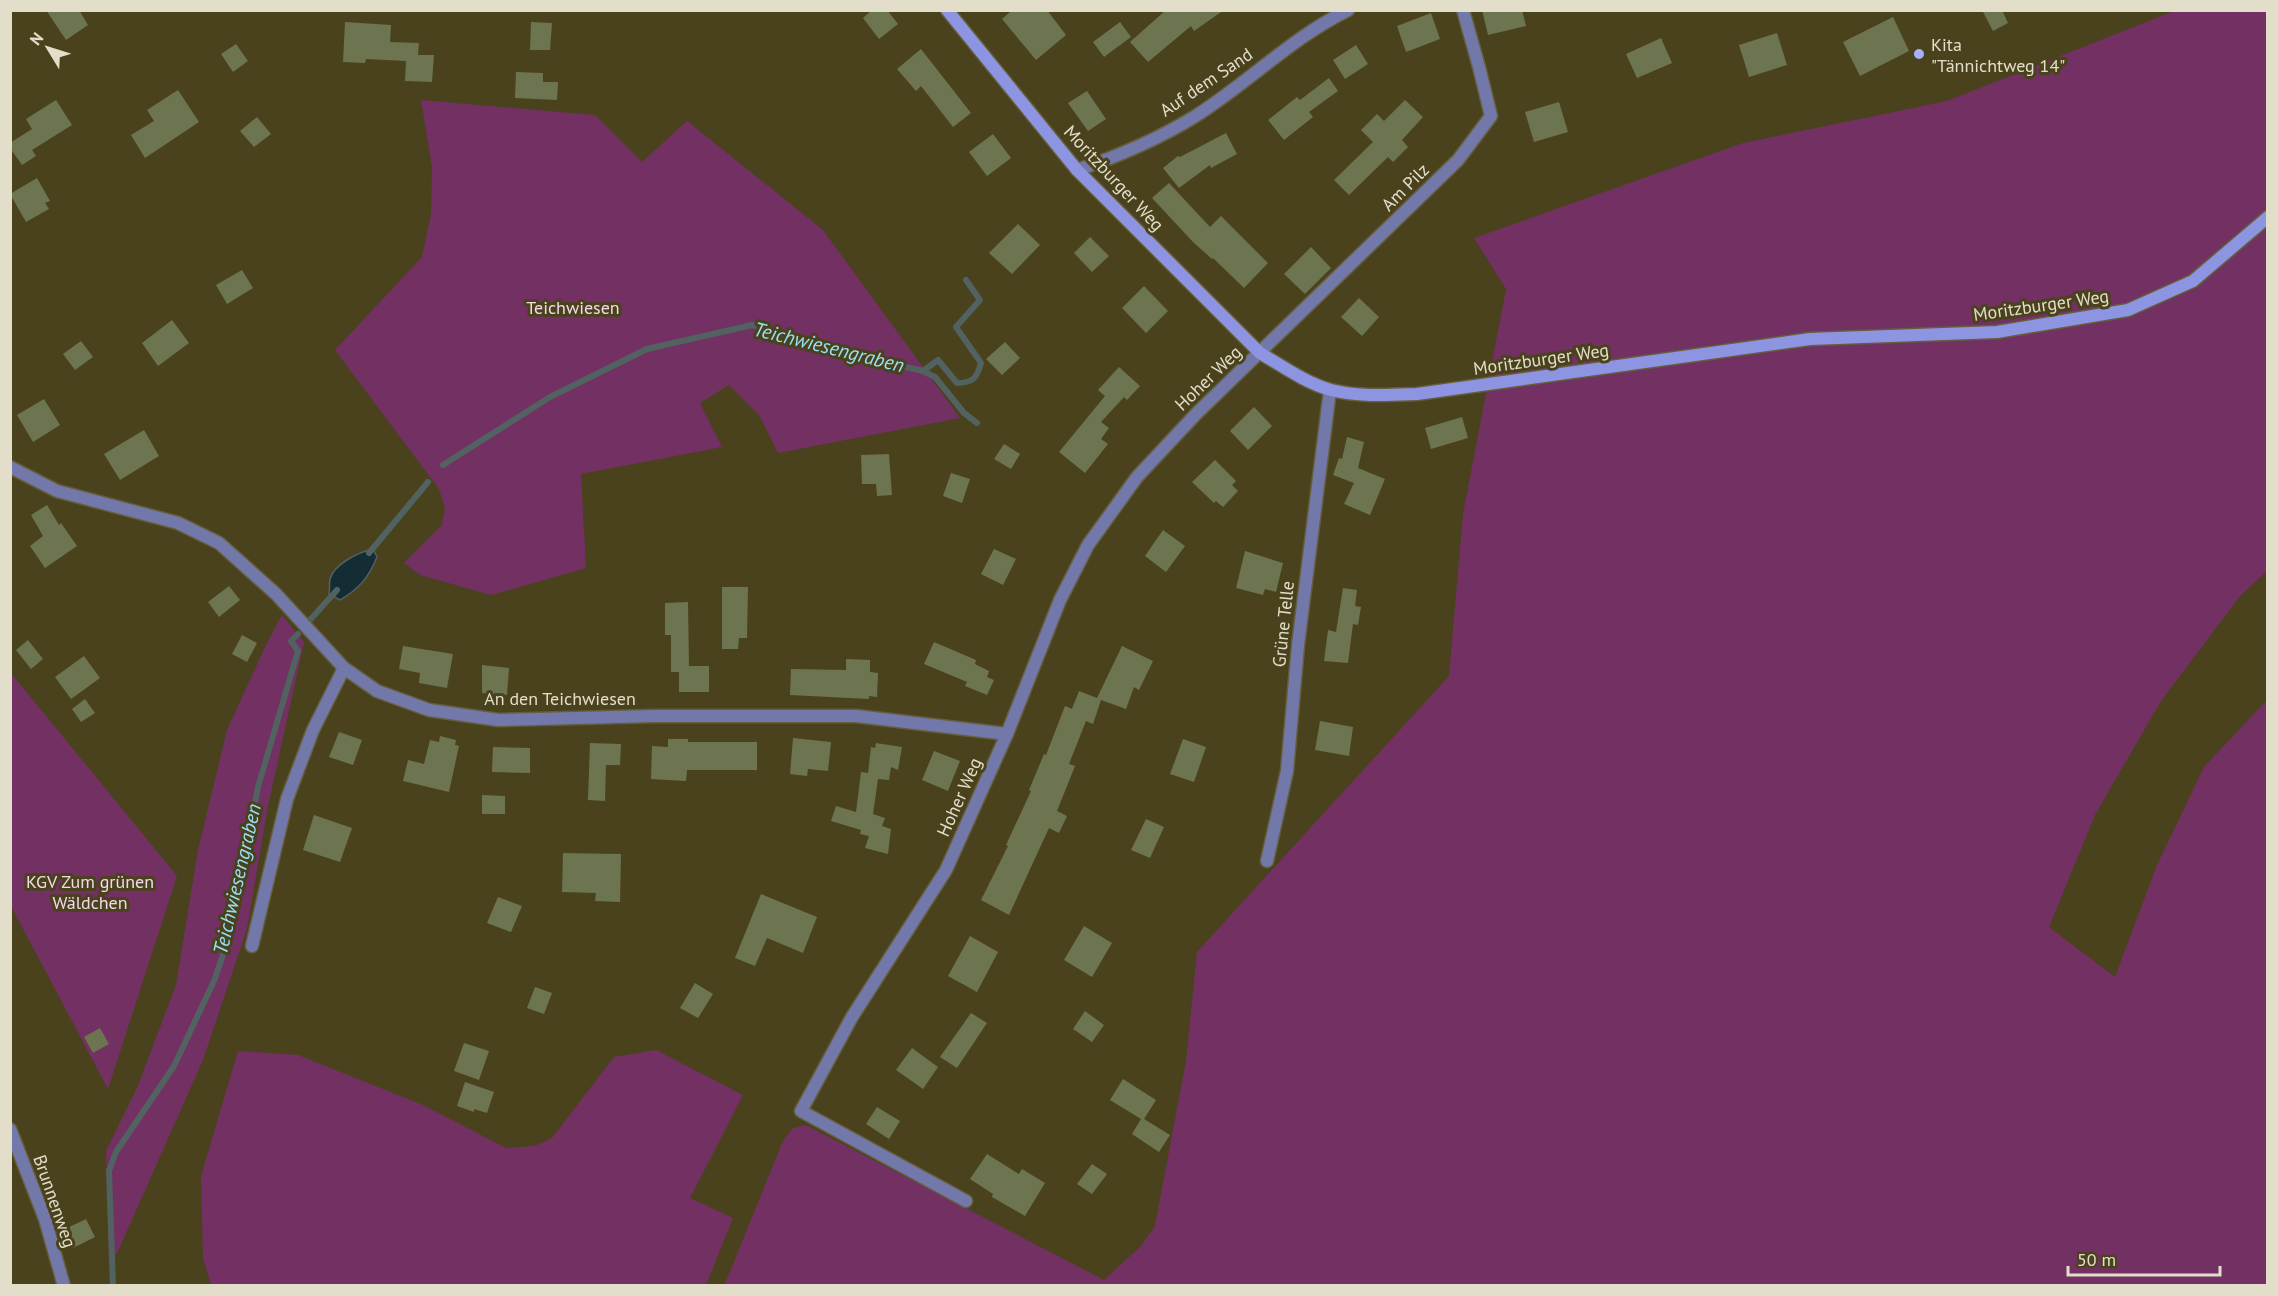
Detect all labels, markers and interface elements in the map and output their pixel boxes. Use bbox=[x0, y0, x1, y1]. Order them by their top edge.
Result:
north arrow bbox=[18, 18, 78, 78]
text: N bbox=[25, 28, 47, 49]
place label: Kita "Tännichtweg 14" bbox=[1931, 33, 2065, 77]
street label: Auf dem Sand bbox=[1155, 43, 1257, 121]
marker: Kita "Tännichtweg 14" bbox=[1912, 47, 1926, 61]
street label: Moritzburger Weg bbox=[1059, 120, 1169, 236]
street label: Am Pilz bbox=[1376, 158, 1434, 216]
street label: Moritzburger Weg bbox=[1972, 284, 2110, 326]
park label: Teichwiesen bbox=[526, 296, 620, 319]
water label: Teichwiesengraben bbox=[751, 316, 907, 378]
street label: Moritzburger Weg bbox=[1472, 338, 1610, 380]
street label: Hoher Weg bbox=[1170, 341, 1246, 415]
street label: Grüne Telle bbox=[1267, 580, 1299, 668]
street label: An den Teichwiesen bbox=[484, 687, 636, 710]
street label: Hoher Weg bbox=[931, 754, 987, 840]
water label: Teichwiesengraben bbox=[207, 801, 267, 957]
park label: KGV Zum grünen Wäldchen bbox=[26, 870, 154, 914]
street label: Brunnenweg bbox=[28, 1152, 82, 1250]
scale bar bbox=[2068, 1239, 2220, 1277]
text: 50 m bbox=[2077, 1248, 2116, 1271]

